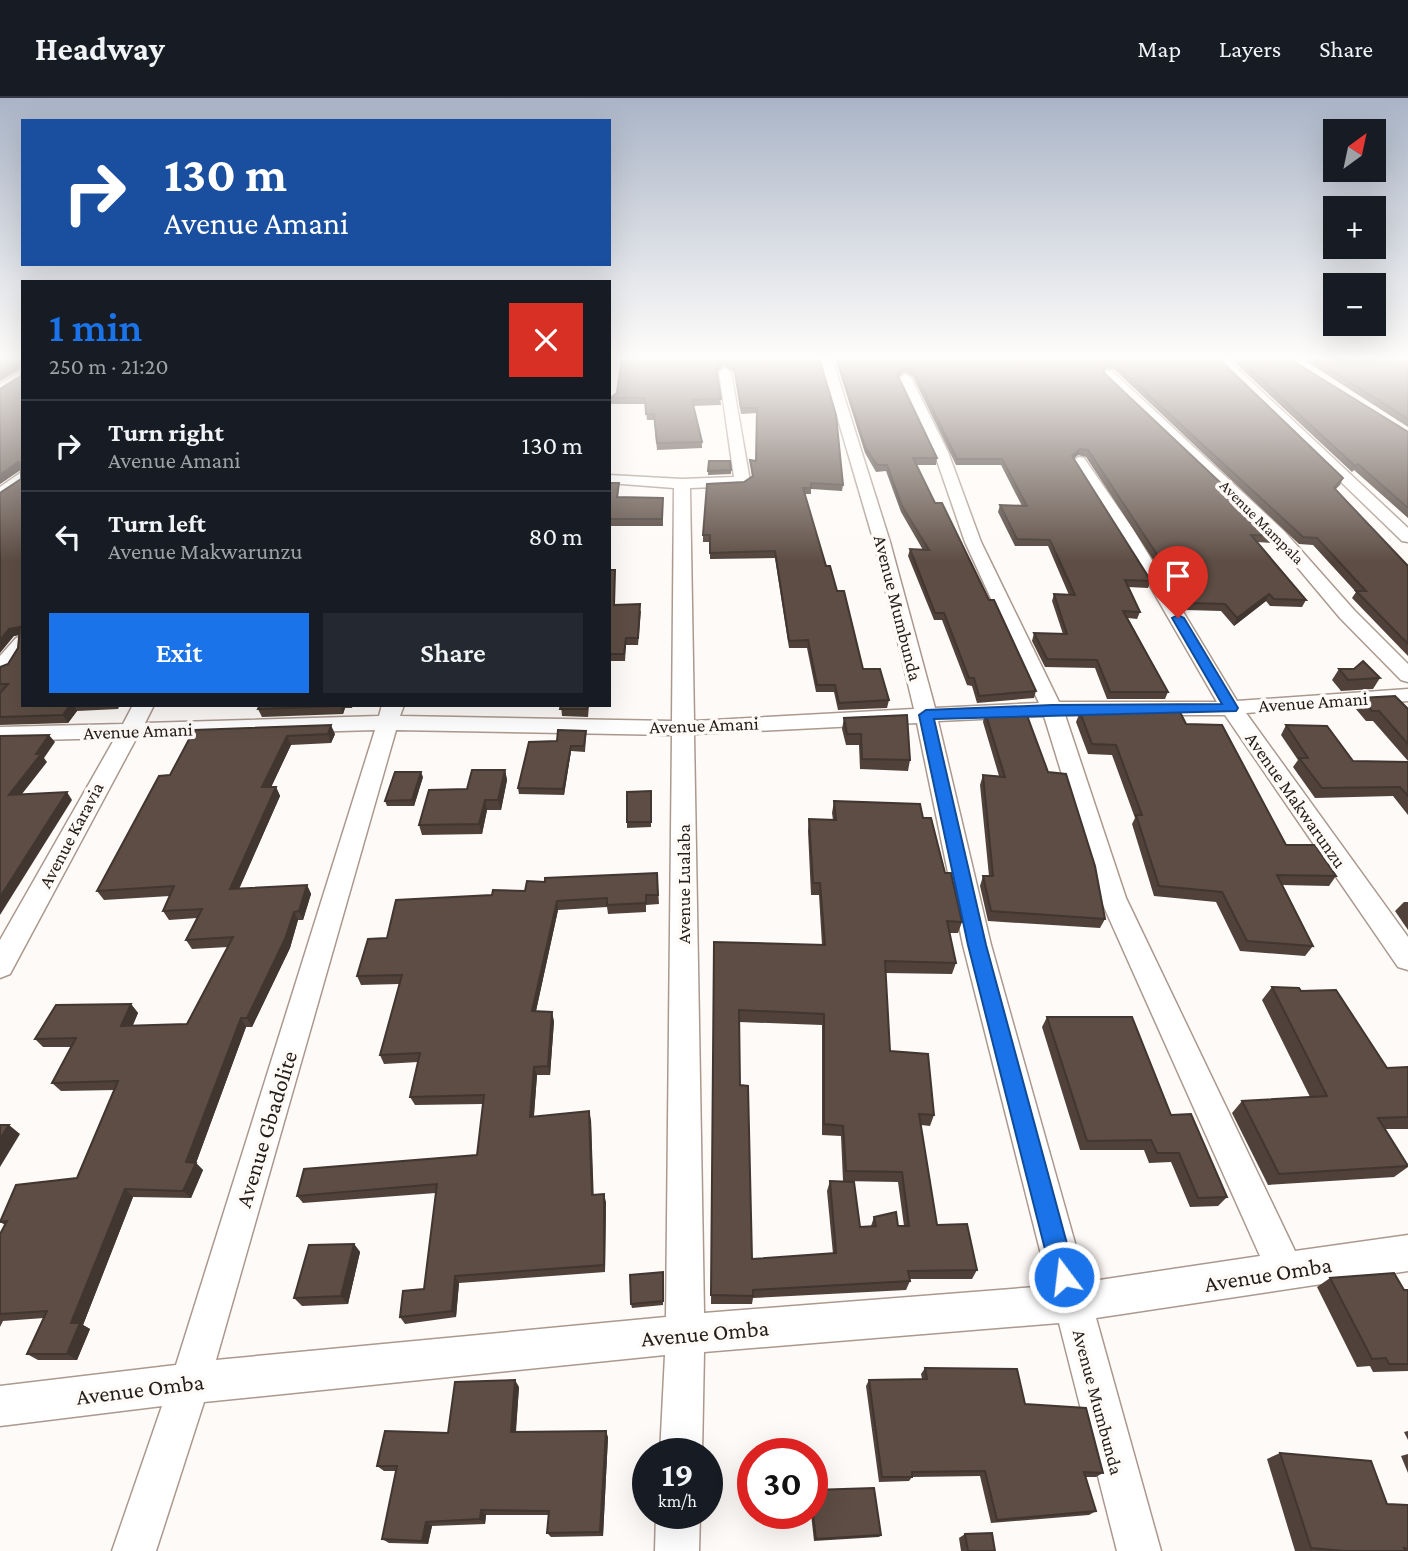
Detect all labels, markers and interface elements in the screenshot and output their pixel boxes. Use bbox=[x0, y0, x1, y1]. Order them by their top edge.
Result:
text: Headway bbox=[35, 30, 165, 67]
text: Map bbox=[1137, 35, 1181, 62]
text: Layers bbox=[1219, 35, 1281, 62]
text: Share bbox=[1319, 35, 1373, 62]
north arrow bbox=[1323, 119, 1386, 182]
map controls bbox=[1323, 119, 1386, 336]
icon: right bbox=[49, 147, 140, 238]
text: 130 m bbox=[164, 147, 287, 202]
button: + bbox=[1323, 196, 1386, 259]
text: Avenue Amani bbox=[164, 205, 349, 241]
button: − bbox=[1323, 273, 1386, 336]
text: 1 min bbox=[49, 303, 142, 350]
button: close bbox=[509, 303, 583, 377]
text: 250 m · 21:20 bbox=[49, 353, 169, 379]
text: Turn right bbox=[108, 418, 224, 447]
icon: right bbox=[49, 427, 87, 465]
text: 130 m bbox=[522, 431, 583, 460]
text: Avenue Amani bbox=[108, 447, 241, 473]
street label: Avenue Mampala bbox=[1216, 477, 1308, 568]
text: Turn left bbox=[108, 509, 206, 538]
icon: left bbox=[49, 518, 87, 556]
text: 80 m bbox=[529, 522, 583, 551]
street label: Avenue Mumbunda bbox=[870, 533, 926, 683]
text: Avenue Makwarunzu bbox=[108, 538, 303, 564]
pin bbox=[1148, 546, 1208, 618]
icon: arrive bbox=[1159, 557, 1197, 595]
button: Exit bbox=[49, 613, 309, 693]
button: Share bbox=[323, 613, 583, 693]
street label: Avenue Amani bbox=[1258, 688, 1368, 716]
street label: Avenue Amani bbox=[649, 713, 759, 737]
street label: Avenue Amani bbox=[83, 719, 193, 743]
street label: Avenue Makwarunzu bbox=[1241, 728, 1351, 872]
street label: Avenue Karavia bbox=[34, 778, 108, 891]
street label: Avenue Lualaba bbox=[673, 824, 694, 944]
street label: Avenue Gbadolite bbox=[230, 1048, 302, 1210]
position arrow bbox=[1027, 1240, 1101, 1314]
street label: Avenue Omba bbox=[1203, 1251, 1334, 1297]
street label: Avenue Omba bbox=[640, 1314, 770, 1352]
street label: Avenue Mumbunda bbox=[1069, 1327, 1128, 1477]
street label: Avenue Omba bbox=[75, 1368, 206, 1410]
speed limit sign: 30 bbox=[737, 1438, 828, 1529]
text: 19 bbox=[661, 1455, 694, 1494]
text: km/h bbox=[658, 1491, 697, 1511]

